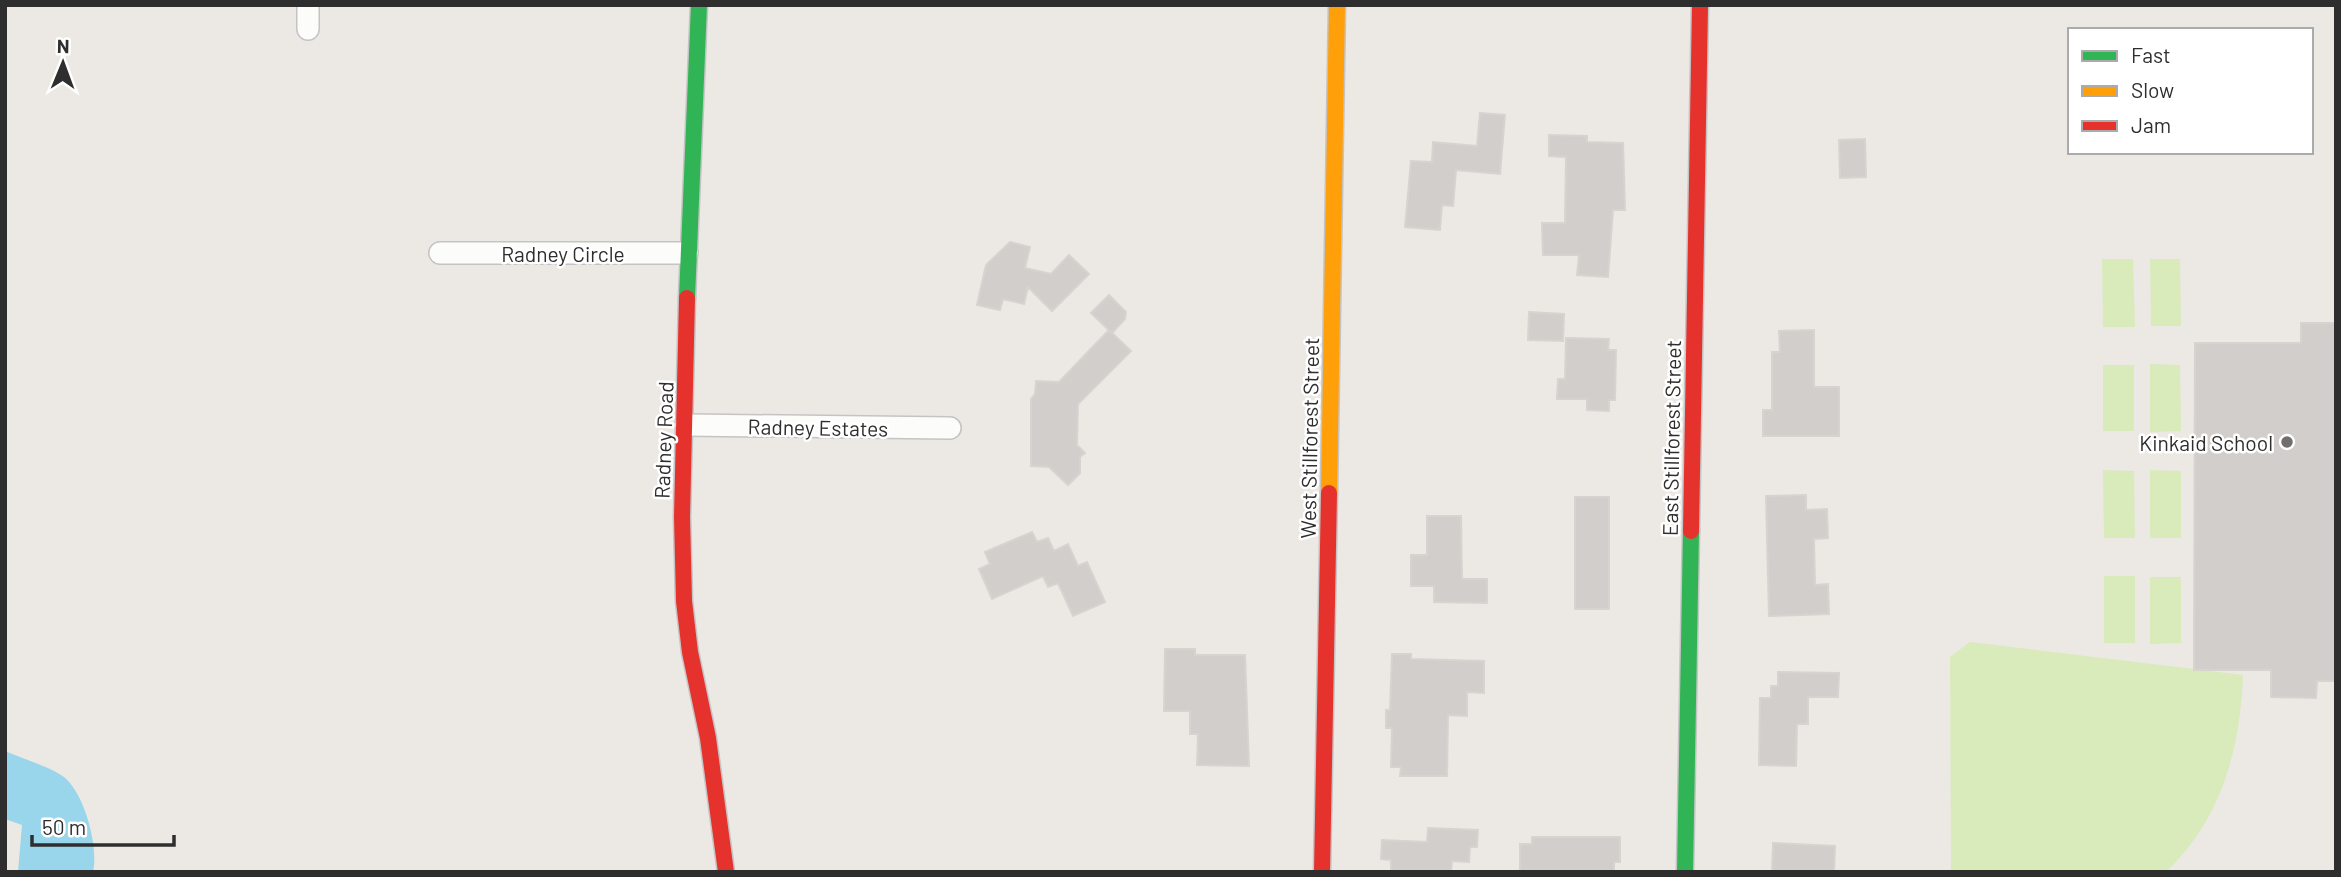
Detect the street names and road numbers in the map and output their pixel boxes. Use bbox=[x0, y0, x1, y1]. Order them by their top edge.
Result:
street label: Radney Circle bbox=[501, 241, 625, 266]
street label: West Stillforest Street bbox=[1295, 337, 1323, 539]
street label: East Stillforest Street bbox=[1657, 340, 1685, 536]
street label: Radney Road bbox=[648, 381, 678, 499]
street label: Radney Estates bbox=[748, 413, 888, 441]

